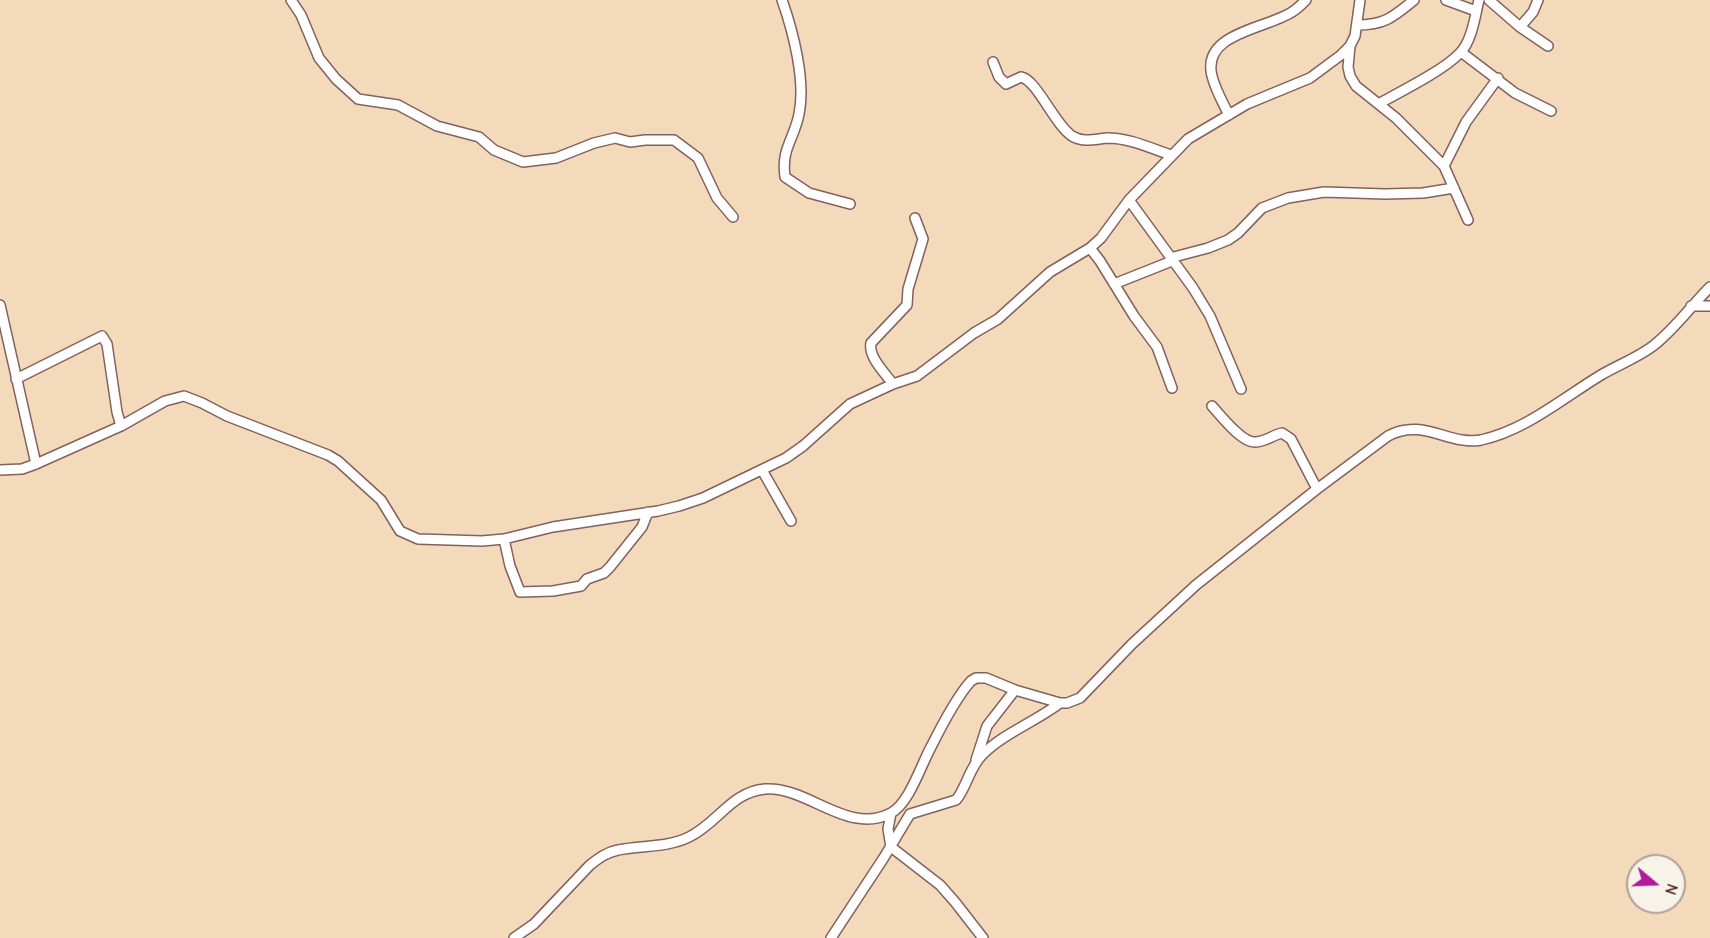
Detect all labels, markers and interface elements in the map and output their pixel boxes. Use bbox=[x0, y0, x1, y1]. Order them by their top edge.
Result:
north arrow bbox=[1626, 854, 1686, 914]
text: N bbox=[1661, 881, 1681, 897]

